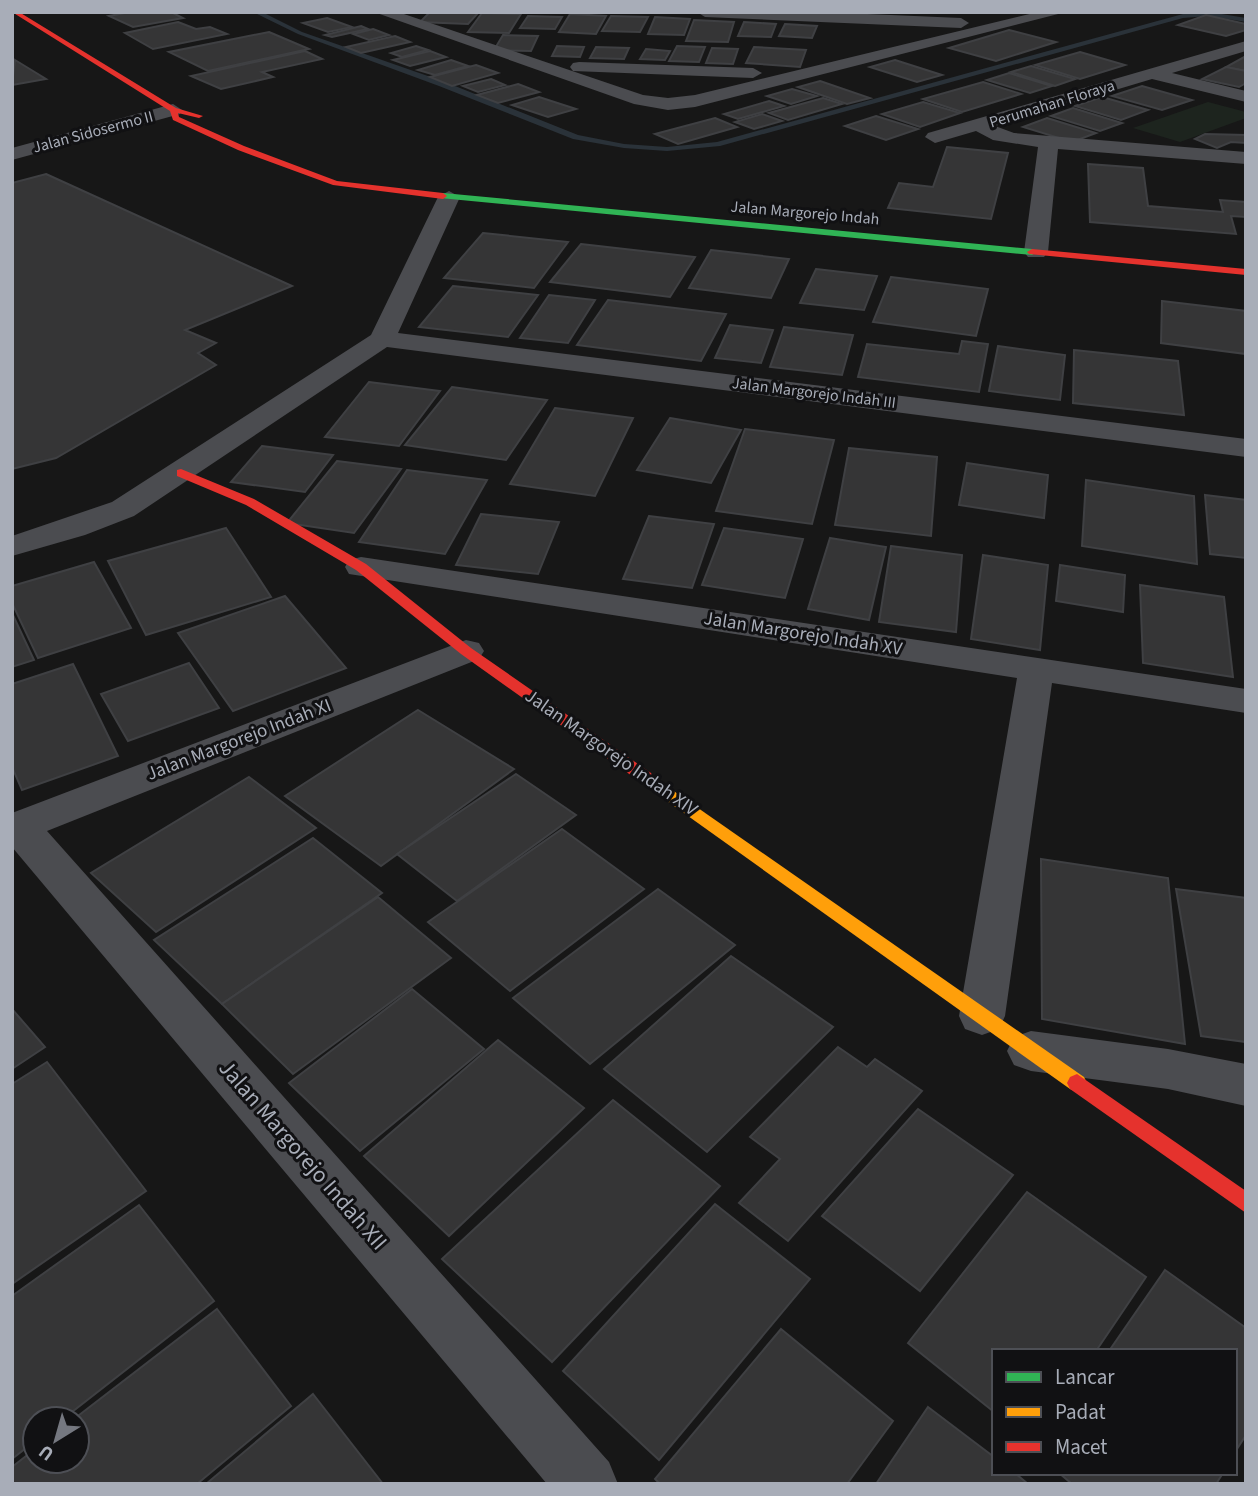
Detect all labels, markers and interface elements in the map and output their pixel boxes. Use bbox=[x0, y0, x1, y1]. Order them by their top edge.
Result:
street label: Perumahan Floraya bbox=[987, 74, 1117, 134]
street label: Jalan Sidosermo II bbox=[30, 105, 156, 159]
street label: Jalan Margorejo Indah bbox=[730, 196, 880, 230]
street label: Jalan Margorejo Indah III bbox=[731, 372, 897, 414]
street label: Jalan Margorejo Indah XV bbox=[702, 605, 904, 663]
street label: Jalan Margorejo Indah XIV bbox=[519, 683, 703, 823]
street label: Jalan Margorejo Indah XI bbox=[143, 692, 335, 788]
street label: Jalan Margorejo Indah XII bbox=[211, 1052, 395, 1258]
legend bbox=[992, 1349, 1237, 1475]
text: Lancar bbox=[1055, 1362, 1115, 1392]
text: Padat bbox=[1055, 1397, 1106, 1427]
north arrow bbox=[21, 1405, 91, 1475]
text: Macet bbox=[1055, 1432, 1107, 1462]
text: U bbox=[33, 1438, 60, 1467]

